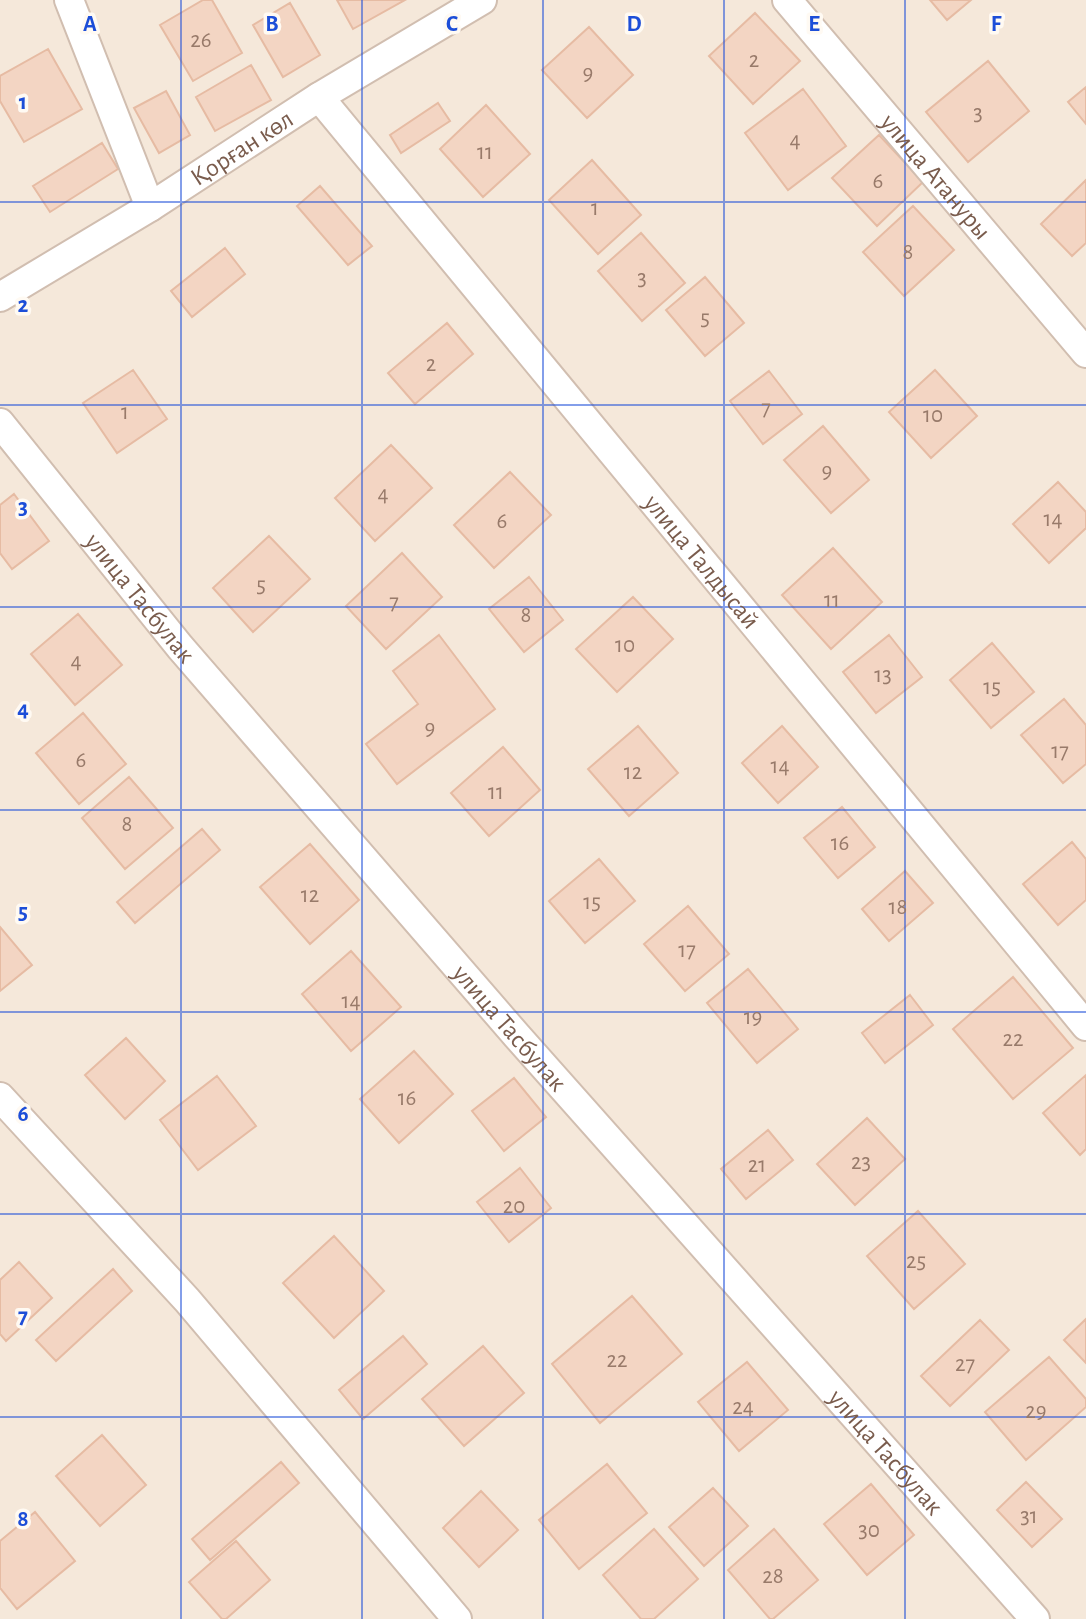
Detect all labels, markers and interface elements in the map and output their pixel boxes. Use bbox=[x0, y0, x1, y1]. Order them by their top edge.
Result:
text: A bbox=[83, 13, 97, 36]
text: B bbox=[265, 13, 279, 36]
text: C bbox=[446, 13, 458, 36]
text: D bbox=[626, 13, 642, 36]
text: E bbox=[808, 13, 820, 36]
text: F bbox=[991, 13, 1002, 36]
house number: 26 bbox=[190, 29, 212, 52]
house number: 2 bbox=[749, 49, 759, 72]
house number: 9 bbox=[583, 62, 593, 85]
text: 1 bbox=[19, 91, 27, 114]
house number: 3 bbox=[973, 102, 983, 125]
street label: Қорған көл bbox=[186, 106, 298, 191]
street label: улица Атануры bbox=[875, 108, 996, 245]
house number: 4 bbox=[789, 129, 801, 152]
house number: 11 bbox=[477, 141, 493, 164]
house number: 6 bbox=[873, 170, 883, 193]
house number: 1 bbox=[591, 197, 599, 220]
house number: 8 bbox=[903, 241, 913, 264]
house number: 3 bbox=[637, 267, 647, 290]
text: 2 bbox=[18, 294, 29, 317]
house number: 5 bbox=[700, 307, 710, 330]
house number: 2 bbox=[426, 353, 436, 376]
house number: 7 bbox=[761, 397, 771, 420]
house number: 1 bbox=[121, 401, 129, 424]
house number: 10 bbox=[923, 404, 943, 427]
house number: 9 bbox=[822, 460, 832, 483]
house number: 4 bbox=[377, 483, 389, 506]
street label: улица Талдысай bbox=[638, 489, 764, 634]
text: 3 bbox=[18, 496, 28, 519]
house number: 14 bbox=[1044, 508, 1062, 531]
house number: 6 bbox=[497, 510, 507, 533]
street label: улица Тасбулак bbox=[79, 528, 199, 668]
house number: 5 bbox=[256, 574, 266, 597]
house number: 11 bbox=[824, 589, 840, 612]
house number: 7 bbox=[389, 591, 399, 614]
house number: 8 bbox=[521, 604, 531, 627]
house number: 10 bbox=[615, 634, 635, 657]
house number: 4 bbox=[70, 650, 82, 673]
house number: 13 bbox=[874, 664, 892, 687]
house number: 15 bbox=[983, 676, 1001, 699]
text: 4 bbox=[17, 698, 29, 721]
house number: 9 bbox=[425, 717, 435, 740]
house number: 17 bbox=[1051, 740, 1069, 763]
house number: 6 bbox=[76, 749, 86, 772]
house number: 14 bbox=[771, 755, 789, 778]
house number: 12 bbox=[624, 761, 642, 784]
house number: 11 bbox=[488, 781, 504, 804]
house number: 8 bbox=[122, 813, 132, 836]
house number: 16 bbox=[831, 832, 849, 855]
house number: 12 bbox=[301, 884, 319, 907]
house number: 15 bbox=[583, 891, 601, 914]
house number: 18 bbox=[889, 896, 907, 919]
text: 5 bbox=[18, 901, 28, 924]
house number: 17 bbox=[678, 939, 696, 962]
street label: улица Тасбулак bbox=[447, 959, 571, 1096]
house number: 14 bbox=[342, 990, 360, 1013]
house number: 19 bbox=[744, 1006, 762, 1029]
house number: 22 bbox=[1003, 1028, 1023, 1051]
house number: 16 bbox=[398, 1087, 416, 1110]
text: 6 bbox=[17, 1103, 29, 1126]
house number: 23 bbox=[851, 1151, 871, 1174]
house number: 21 bbox=[748, 1154, 766, 1177]
house number: 20 bbox=[503, 1195, 525, 1218]
house number: 25 bbox=[906, 1250, 926, 1273]
text: 7 bbox=[18, 1305, 28, 1328]
house number: 22 bbox=[607, 1349, 627, 1372]
house number: 27 bbox=[955, 1353, 975, 1376]
street label: улица Тасбулак bbox=[823, 1384, 948, 1520]
house number: 24 bbox=[732, 1396, 754, 1419]
house number: 29 bbox=[1025, 1400, 1047, 1423]
house number: 31 bbox=[1020, 1505, 1038, 1528]
text: 8 bbox=[17, 1508, 29, 1531]
house number: 30 bbox=[858, 1519, 880, 1542]
house number: 28 bbox=[762, 1565, 784, 1588]

